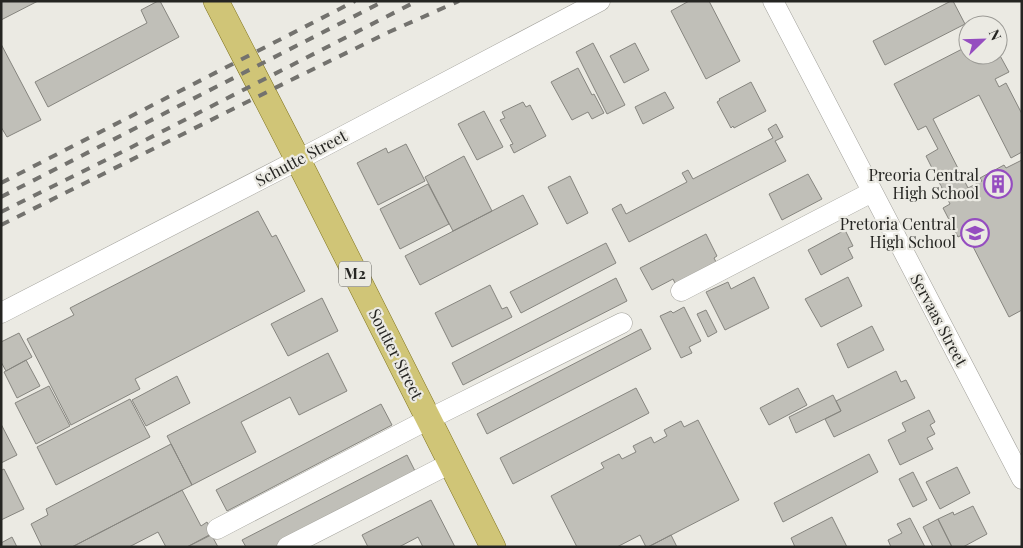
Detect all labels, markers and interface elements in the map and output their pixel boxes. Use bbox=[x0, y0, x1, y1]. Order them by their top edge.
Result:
north arrow bbox=[958, 15, 1008, 65]
text: N bbox=[985, 26, 1006, 43]
street label: Schutte Street bbox=[251, 124, 351, 191]
place label: Preoria Central High School bbox=[868, 164, 979, 203]
building icon: Preoria Central High School bbox=[983, 169, 1013, 199]
place label: Pretoria Central High School bbox=[840, 213, 956, 252]
school or university icon: Pretoria Central High School bbox=[960, 218, 990, 248]
road number: M2 bbox=[339, 262, 371, 286]
street label: Servaas Street bbox=[906, 270, 973, 370]
street label: Soutter Street bbox=[365, 305, 428, 403]

